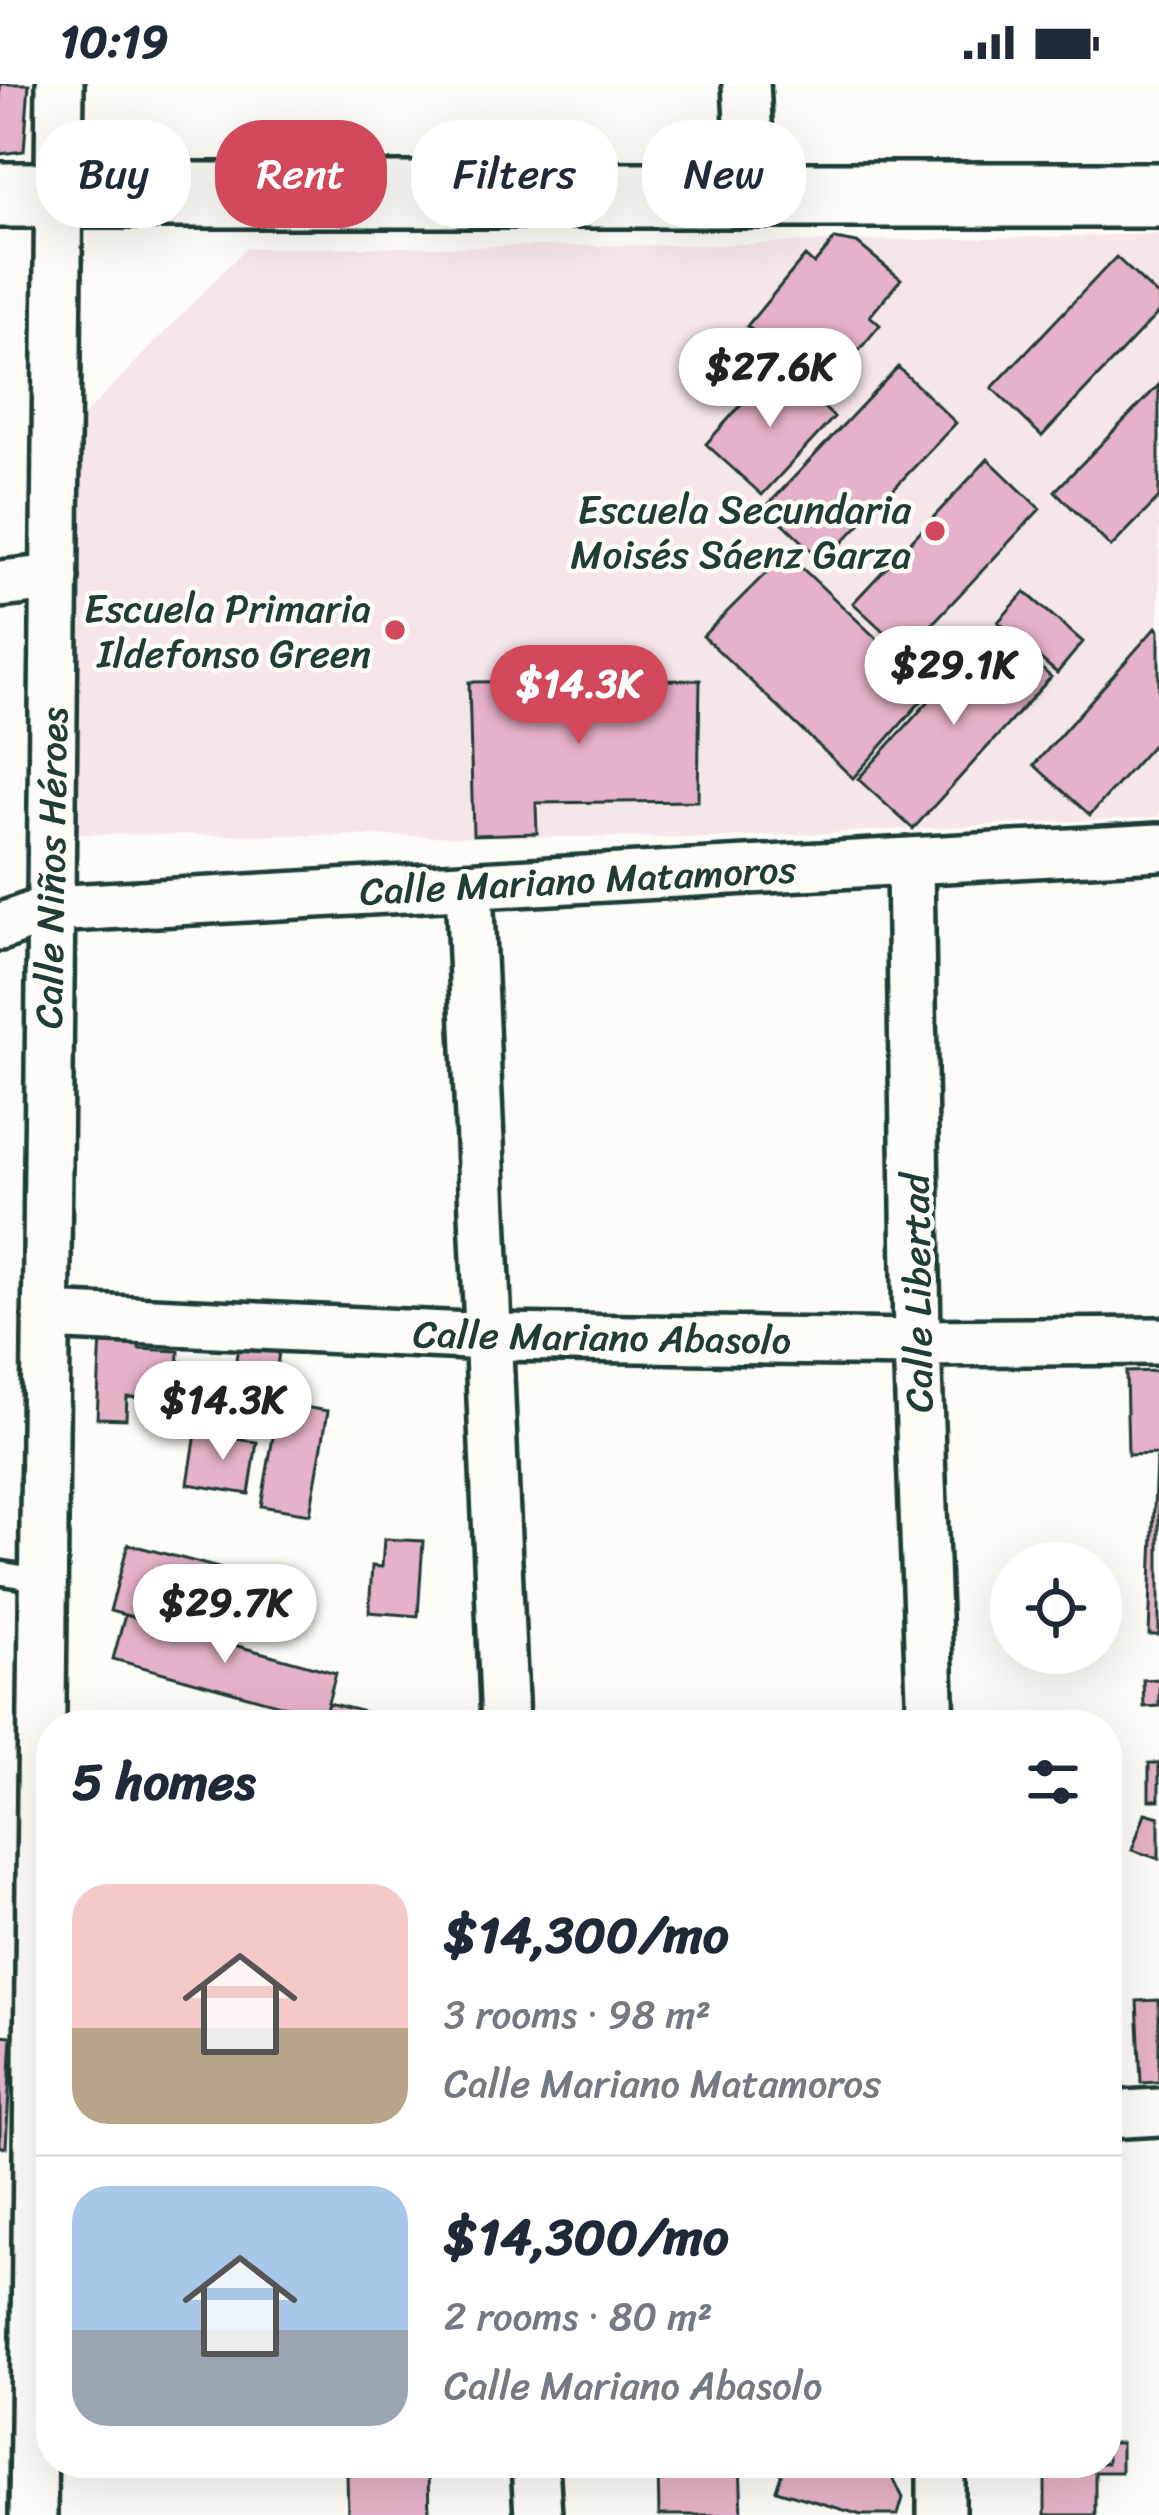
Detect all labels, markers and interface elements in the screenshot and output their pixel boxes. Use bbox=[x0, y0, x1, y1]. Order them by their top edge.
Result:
text: 10:19 bbox=[60, 2, 168, 82]
chip: Buy bbox=[36, 120, 191, 228]
chip: Rent bbox=[215, 120, 387, 228]
chip: Filters bbox=[411, 120, 618, 228]
chip: New bbox=[642, 120, 806, 228]
pin: $27.6K bbox=[672, 328, 868, 430]
text: $27.6K bbox=[706, 332, 834, 401]
place label: Escuela Secundaria Moisés Sáenz Garza bbox=[571, 475, 911, 589]
marker: Escuela Secundaria Moisés Sáenz Garza bbox=[922, 518, 948, 544]
place label: Escuela Primaria Ildefonso Green bbox=[84, 574, 371, 688]
marker: Escuela Primaria Ildefonso Green bbox=[382, 617, 408, 643]
pin: $29.1K bbox=[856, 626, 1052, 728]
text: $29.1K bbox=[892, 630, 1016, 699]
pin: $14.3K bbox=[481, 645, 677, 747]
text: $14.3K bbox=[517, 649, 641, 718]
street label: Calle Niños Héroes bbox=[14, 707, 88, 1029]
street label: Calle Mariano Matamoros bbox=[358, 834, 798, 926]
street label: Calle Libertad bbox=[880, 1170, 954, 1413]
street label: Calle Mariano Abasolo bbox=[412, 1299, 792, 1375]
pin: $14.3K bbox=[125, 1361, 321, 1463]
text: $14.3K bbox=[161, 1365, 285, 1434]
map controls bbox=[990, 1542, 1122, 1674]
button: locate bbox=[990, 1542, 1122, 1674]
pin: $29.7K bbox=[127, 1564, 323, 1666]
text: $29.7K bbox=[160, 1568, 290, 1637]
text: 5 homes bbox=[72, 1737, 255, 1827]
icon: filters bbox=[1020, 1749, 1086, 1815]
text: $14,300/mo bbox=[444, 1890, 729, 1980]
icon: home bbox=[168, 1932, 312, 2076]
text: 3 rooms · 98 m² bbox=[444, 1980, 711, 2049]
text: Calle Mariano Matamoros bbox=[444, 2049, 881, 2118]
text: $14,300/mo bbox=[444, 2192, 729, 2282]
icon: home bbox=[168, 2234, 312, 2378]
text: 2 rooms · 80 m² bbox=[444, 2282, 713, 2351]
text: Calle Mariano Abasolo bbox=[444, 2351, 822, 2420]

